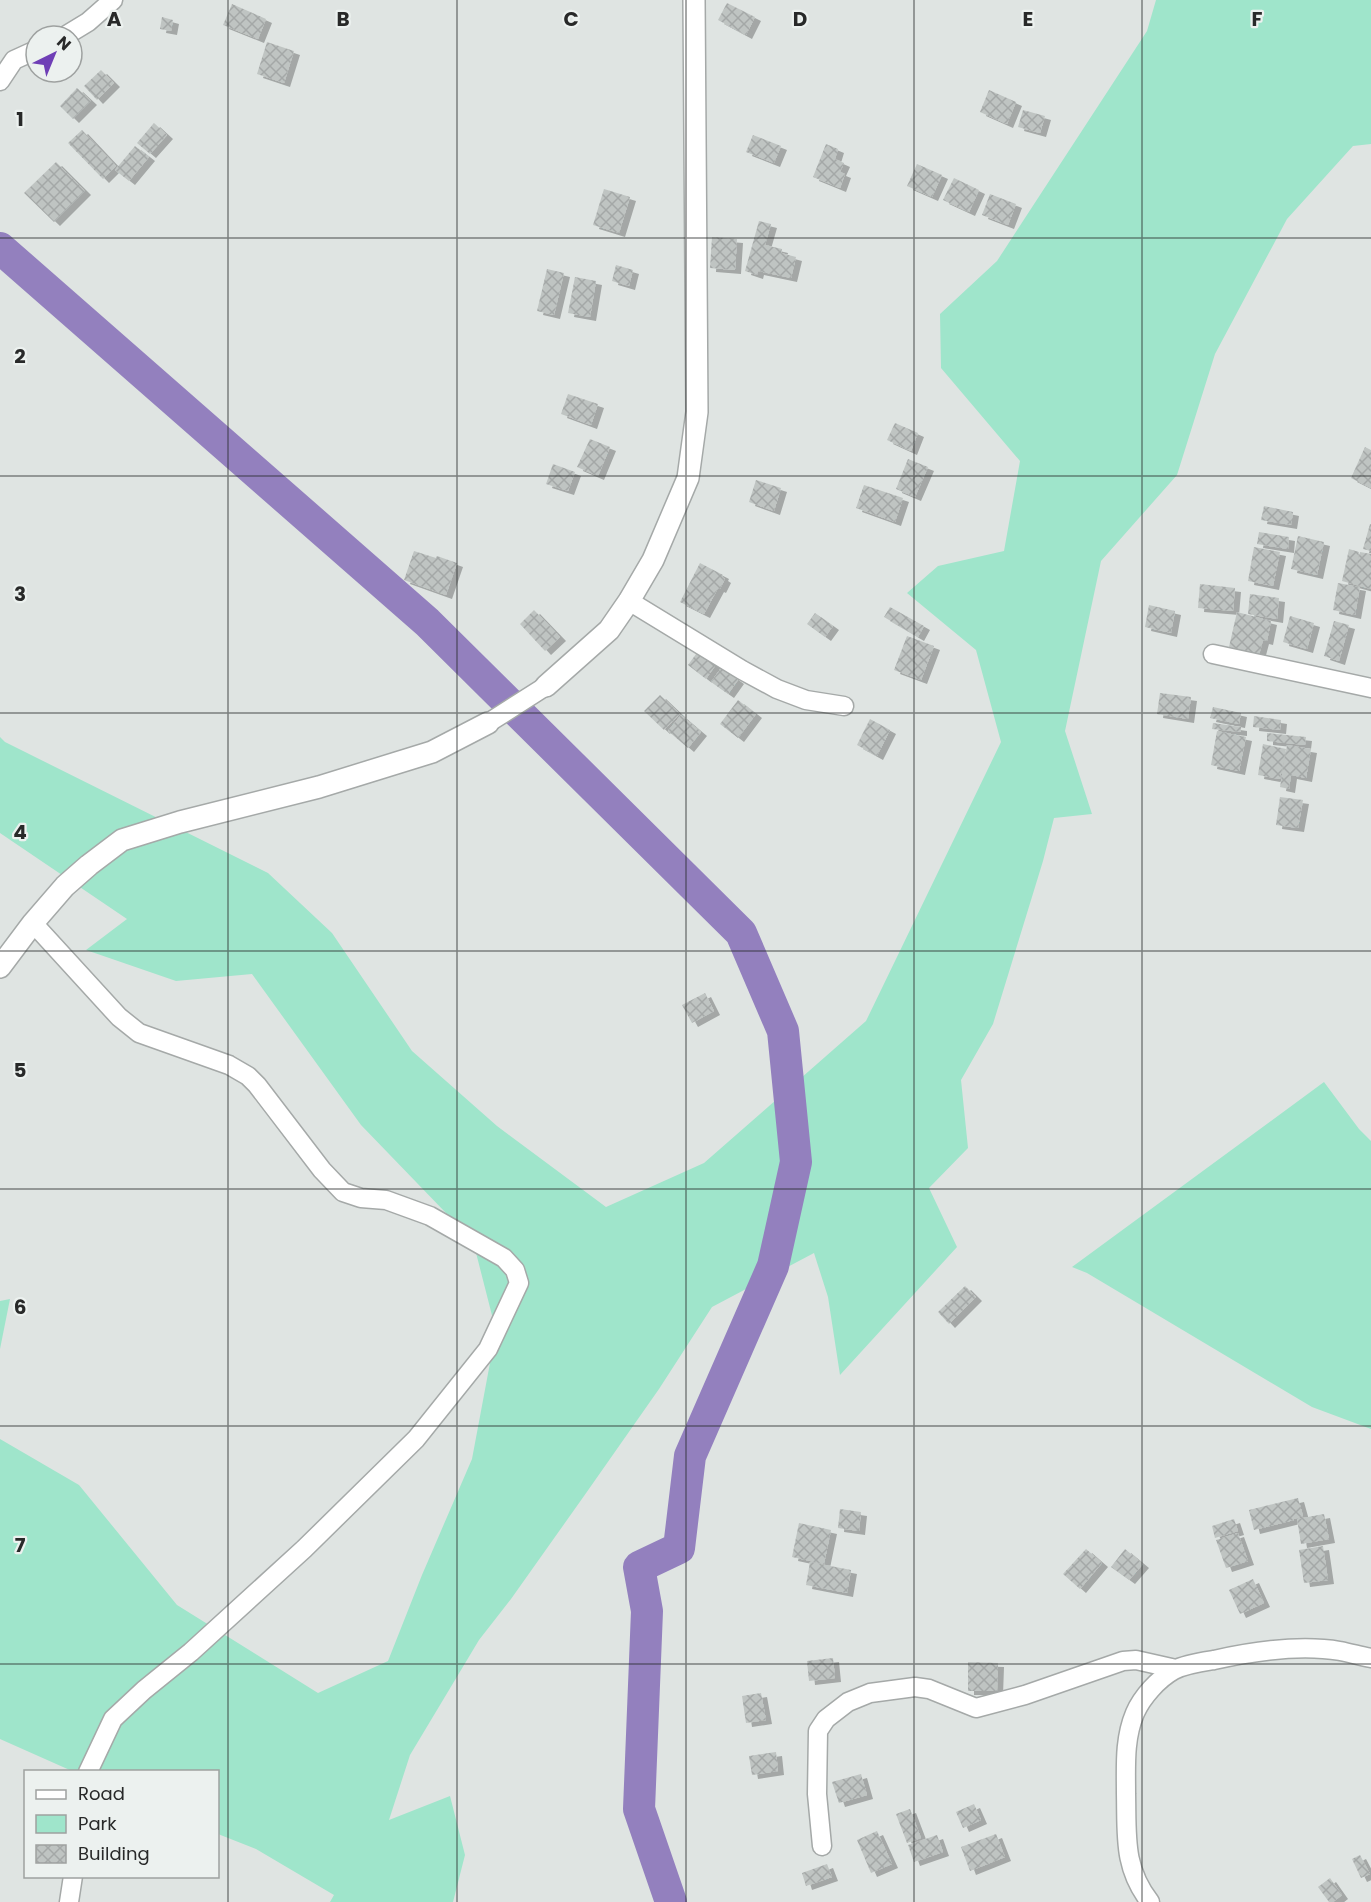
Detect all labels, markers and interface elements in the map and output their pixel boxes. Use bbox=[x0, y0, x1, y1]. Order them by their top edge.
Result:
text: A bbox=[107, 5, 122, 33]
text: B bbox=[336, 5, 350, 33]
text: C bbox=[563, 5, 579, 33]
text: D bbox=[793, 5, 807, 33]
text: E bbox=[1023, 5, 1033, 33]
text: F bbox=[1252, 5, 1263, 33]
north arrow bbox=[24, 24, 84, 84]
text: N bbox=[52, 31, 76, 56]
text: 1 bbox=[16, 105, 24, 133]
text: 2 bbox=[14, 342, 26, 370]
text: 3 bbox=[14, 580, 26, 608]
text: 4 bbox=[13, 818, 27, 846]
text: 5 bbox=[14, 1056, 27, 1084]
text: 6 bbox=[14, 1293, 26, 1321]
text: 7 bbox=[15, 1531, 26, 1559]
legend bbox=[24, 1770, 219, 1878]
text: Road bbox=[78, 1781, 125, 1806]
text: Park bbox=[78, 1811, 117, 1836]
text: Building bbox=[78, 1841, 150, 1866]

